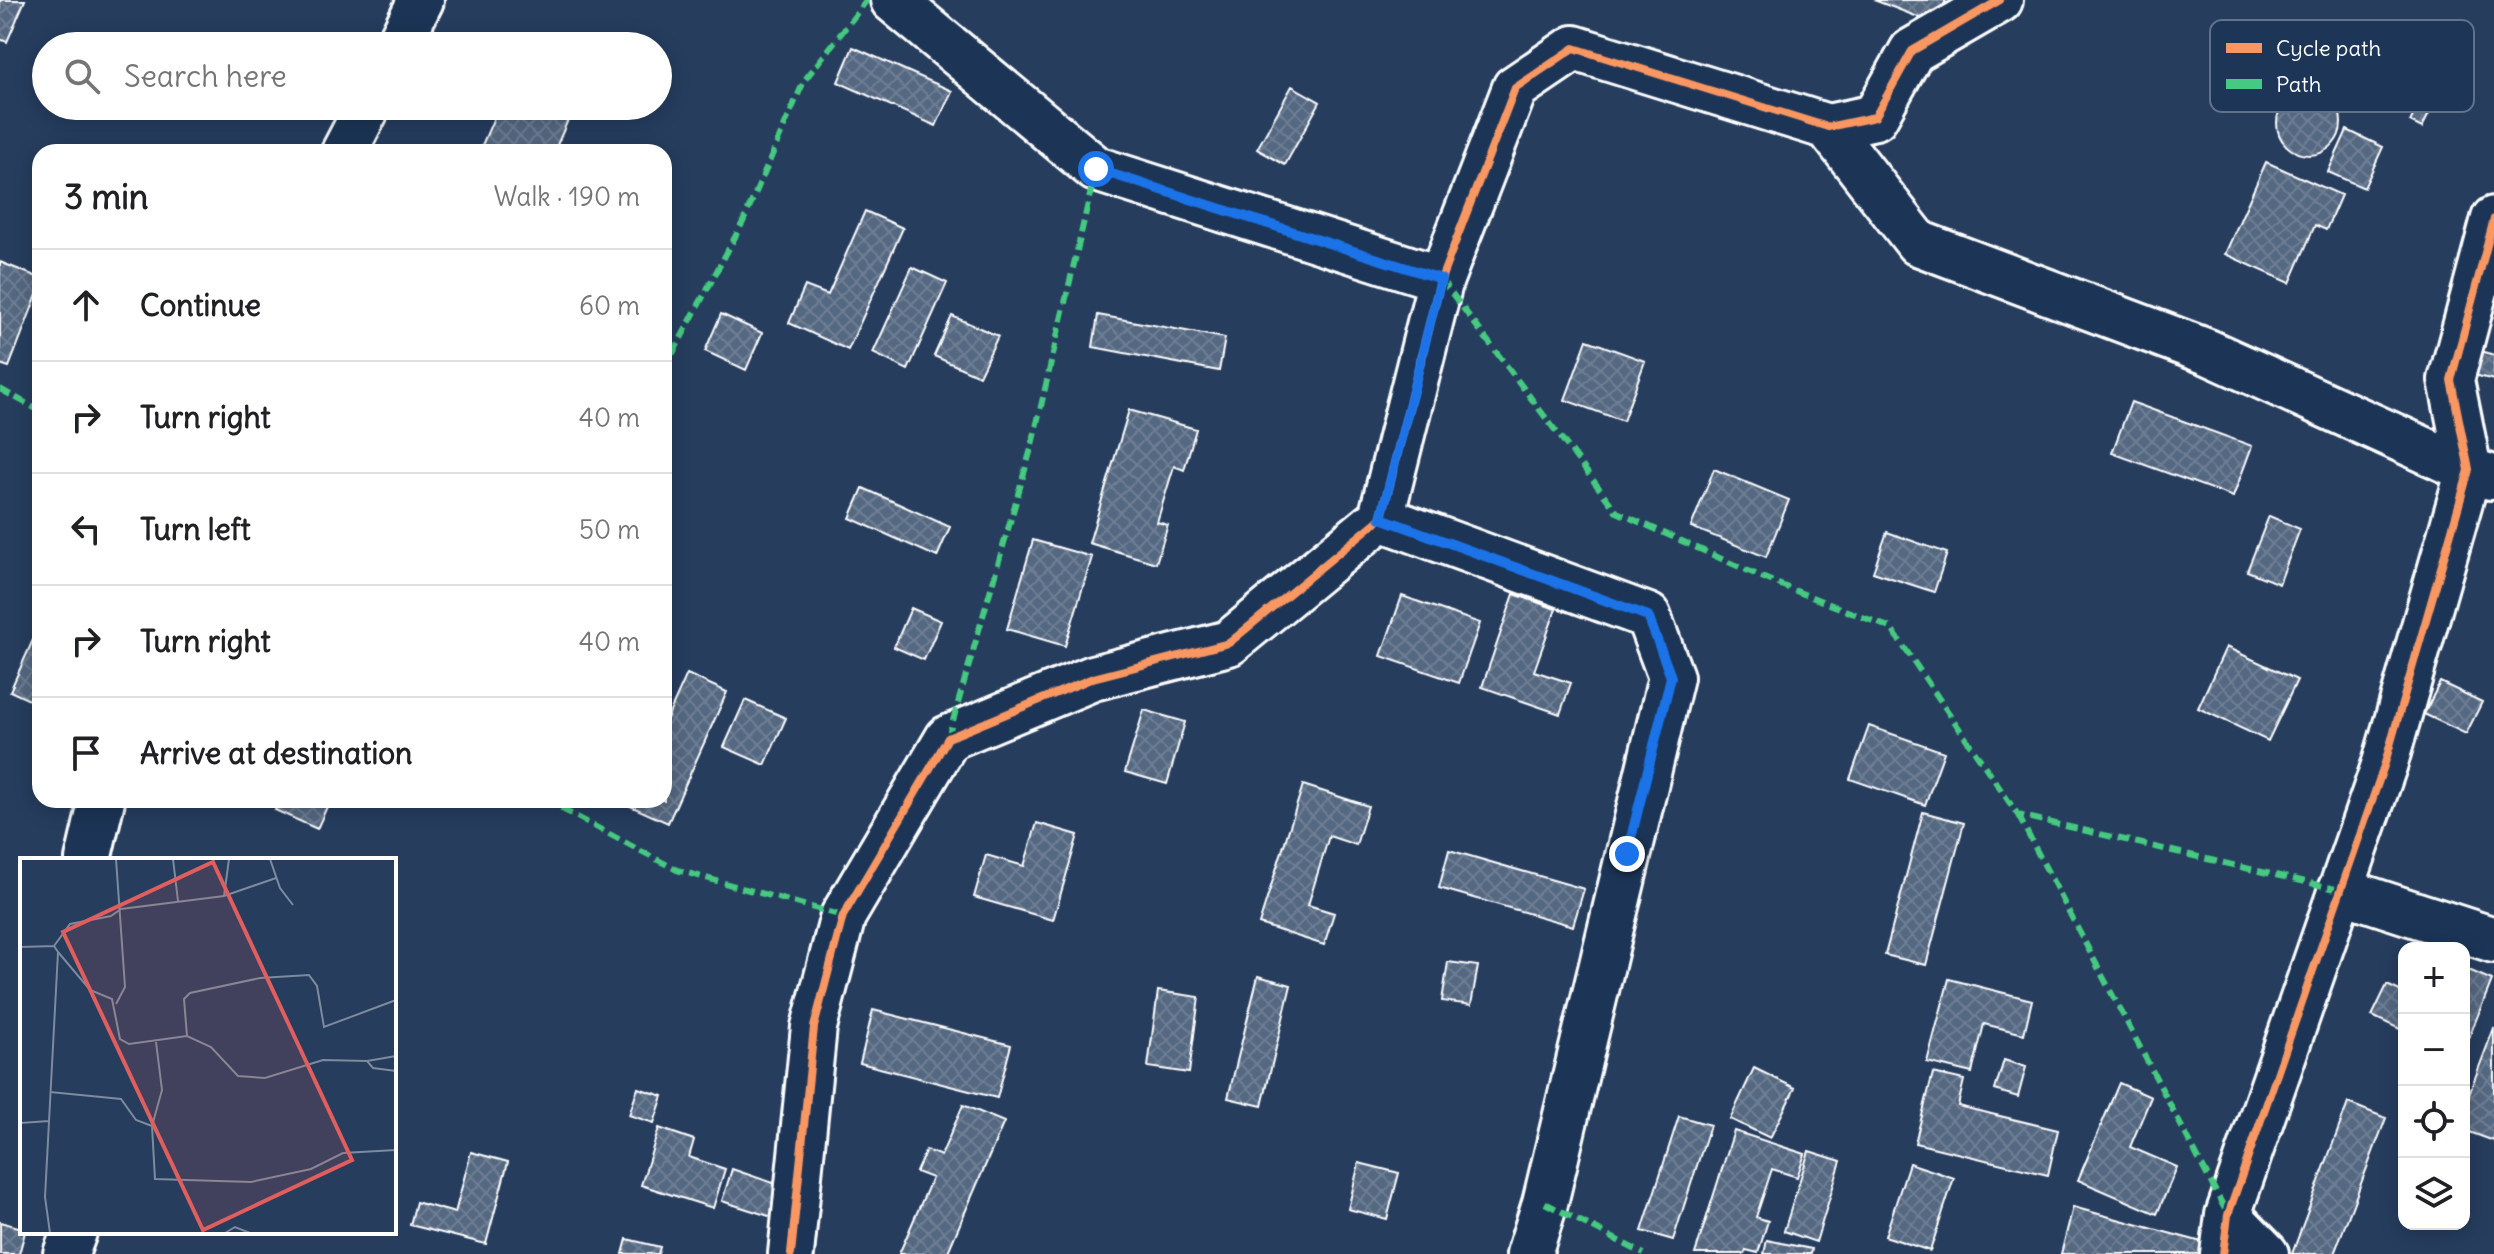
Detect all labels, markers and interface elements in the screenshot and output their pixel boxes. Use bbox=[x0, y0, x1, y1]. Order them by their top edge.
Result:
legend bbox=[2210, 20, 2474, 112]
search box bbox=[32, 32, 672, 120]
text: Cycle path bbox=[2276, 34, 2381, 62]
icon: search bbox=[60, 54, 104, 98]
text: Search here bbox=[124, 57, 287, 95]
text: Path bbox=[2276, 70, 2321, 98]
route start bbox=[1078, 151, 1114, 187]
text: 3 min bbox=[64, 175, 149, 218]
text: Walk · 190 m bbox=[494, 180, 640, 213]
icon: ahead bbox=[64, 283, 108, 327]
text: Continue bbox=[140, 286, 261, 324]
text: 60 m bbox=[579, 289, 640, 322]
icon: right bbox=[64, 395, 108, 439]
text: Turn right bbox=[140, 398, 271, 436]
text: 40 m bbox=[579, 401, 640, 434]
icon: left bbox=[64, 507, 108, 551]
text: Turn left bbox=[140, 510, 251, 548]
text: 50 m bbox=[579, 513, 640, 546]
icon: right bbox=[64, 619, 108, 663]
text: Turn right bbox=[140, 622, 271, 660]
text: 40 m bbox=[579, 625, 640, 658]
icon: arrive bbox=[64, 731, 108, 775]
text: Arrive at destination bbox=[140, 734, 412, 772]
route end bbox=[1609, 836, 1645, 872]
inset map bbox=[20, 858, 396, 1234]
map controls bbox=[2398, 942, 2470, 1230]
button: + bbox=[2398, 942, 2470, 1014]
button: − bbox=[2398, 1014, 2470, 1086]
button: locate bbox=[2398, 1086, 2470, 1158]
button: layers bbox=[2398, 1158, 2470, 1230]

